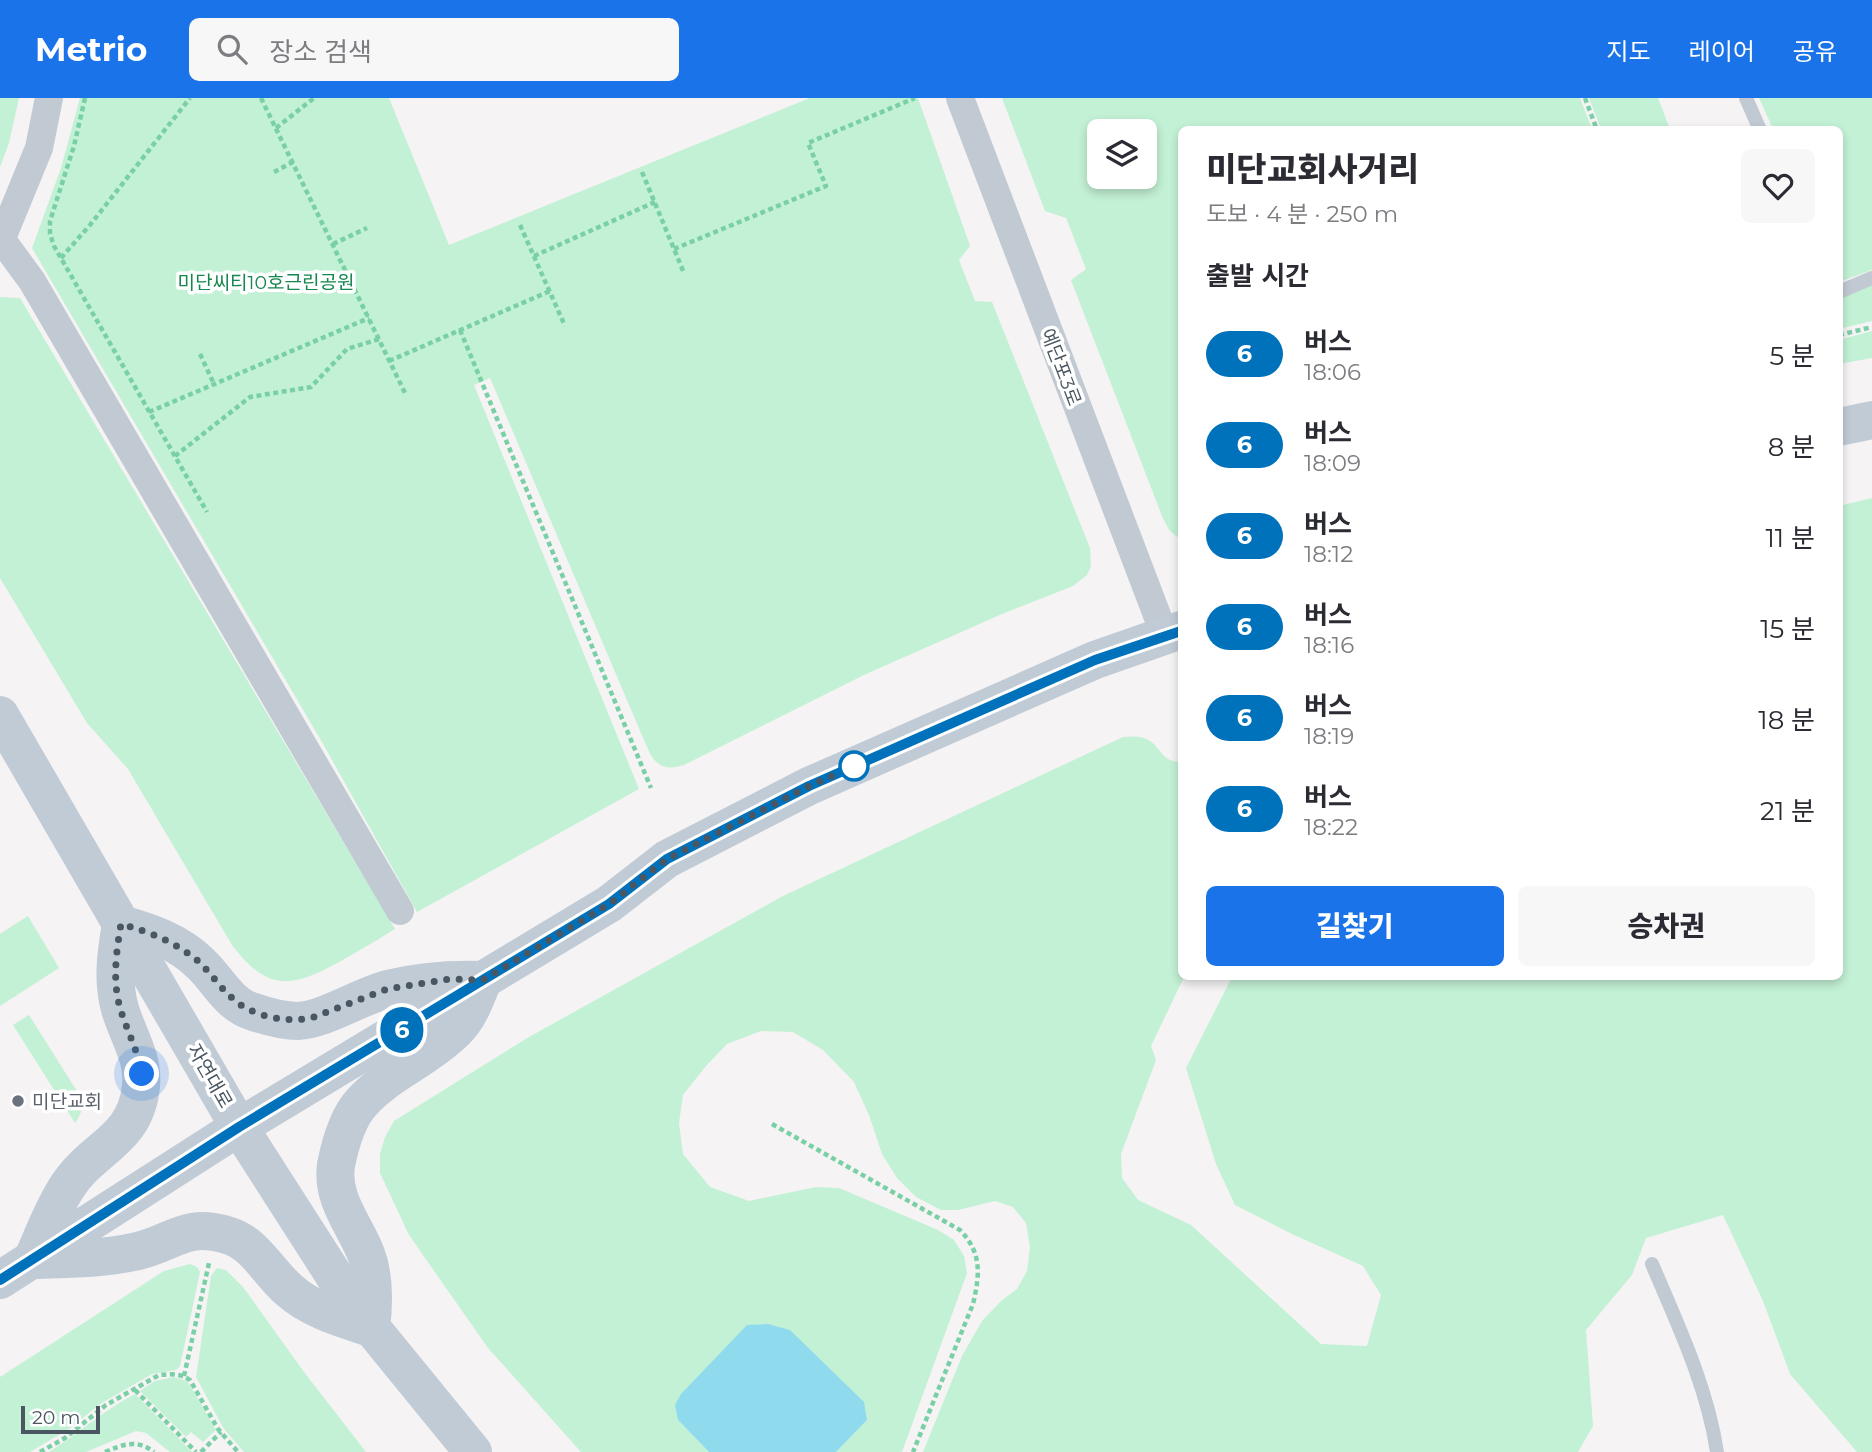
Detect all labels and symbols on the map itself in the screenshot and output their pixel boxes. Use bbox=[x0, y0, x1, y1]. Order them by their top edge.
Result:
park label: 미단씨티10호근린공원 bbox=[178, 271, 354, 294]
street label: 예단포3로 bbox=[1036, 325, 1086, 409]
unlabelled marker bbox=[839, 751, 869, 781]
line badge: 6 bbox=[379, 1007, 425, 1053]
street label: 자연대로 bbox=[183, 1040, 237, 1112]
your location bbox=[124, 1056, 159, 1091]
place label: 미단교회 bbox=[32, 1090, 102, 1113]
marker: 미단교회 bbox=[10, 1093, 26, 1109]
scale bar bbox=[21, 1403, 100, 1435]

